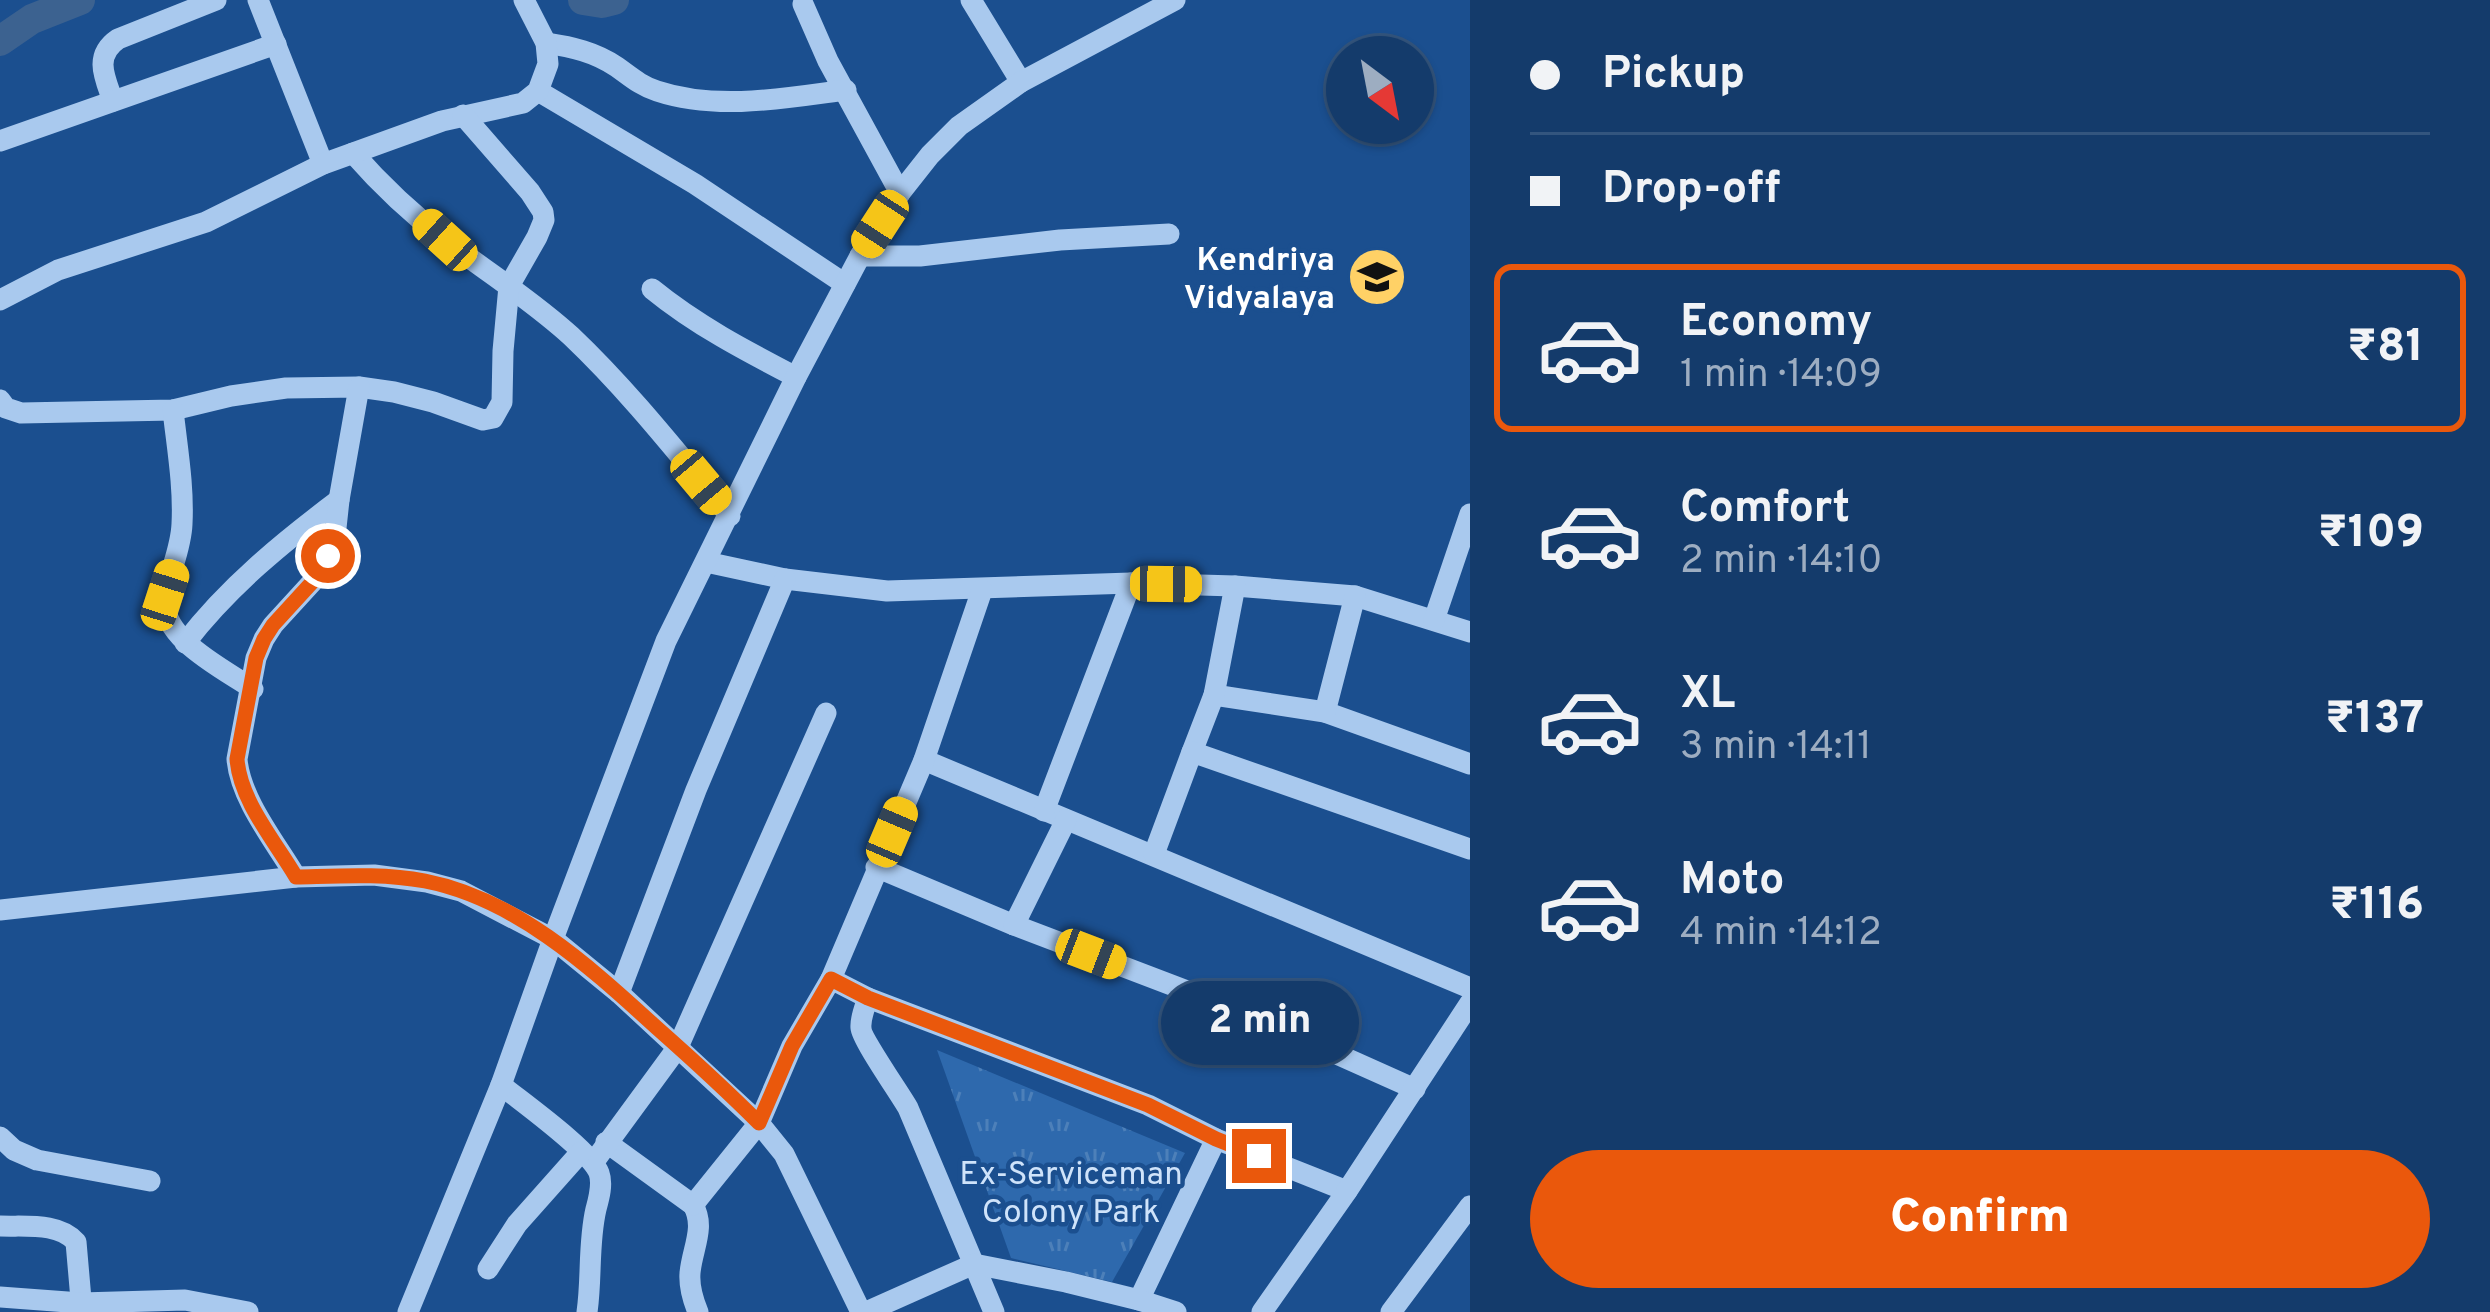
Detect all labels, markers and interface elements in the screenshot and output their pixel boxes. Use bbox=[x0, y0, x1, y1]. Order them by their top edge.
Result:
north arrow bbox=[1326, 36, 1434, 144]
map controls bbox=[1326, 36, 1434, 144]
text: Pickup bbox=[1602, 47, 1745, 104]
text: Drop-off bbox=[1602, 162, 1781, 219]
car bbox=[845, 184, 915, 264]
car bbox=[406, 203, 484, 277]
place label: Kendriya Vidyalaya bbox=[1184, 241, 1335, 321]
school or university icon: Kendriya Vidyalaya bbox=[1346, 246, 1408, 308]
icon: car bbox=[1536, 294, 1644, 402]
text: Economy bbox=[1680, 295, 1872, 352]
text: ₹81 bbox=[2347, 320, 2424, 377]
text: 1 min · 14:09 bbox=[1680, 352, 1882, 401]
car bbox=[664, 443, 738, 521]
icon: car bbox=[1536, 480, 1644, 588]
text: Comfort bbox=[1680, 481, 1850, 538]
text: ₹109 bbox=[2318, 506, 2424, 563]
route start bbox=[301, 529, 355, 583]
text: 2 min · 14:10 bbox=[1680, 538, 1883, 587]
car bbox=[137, 555, 193, 635]
car bbox=[1130, 565, 1202, 603]
icon: car bbox=[1536, 666, 1644, 774]
text: XL bbox=[1680, 667, 1735, 724]
text: ₹137 bbox=[2325, 692, 2424, 749]
text: 3 min · 14:11 bbox=[1680, 724, 1872, 773]
car bbox=[861, 792, 923, 872]
icon: car bbox=[1536, 852, 1644, 960]
text: Moto bbox=[1680, 853, 1784, 910]
text: ₹116 bbox=[2329, 878, 2424, 935]
text: 4 min · 14:12 bbox=[1680, 910, 1882, 959]
car bbox=[1051, 924, 1131, 984]
callout: 2 min bbox=[1160, 982, 1358, 1066]
text: 2 min bbox=[1208, 998, 1312, 1047]
route end bbox=[1232, 1129, 1286, 1183]
button: Confirm bbox=[1530, 1150, 2430, 1288]
park label: Ex-Serviceman Colony Park bbox=[959, 1155, 1183, 1235]

